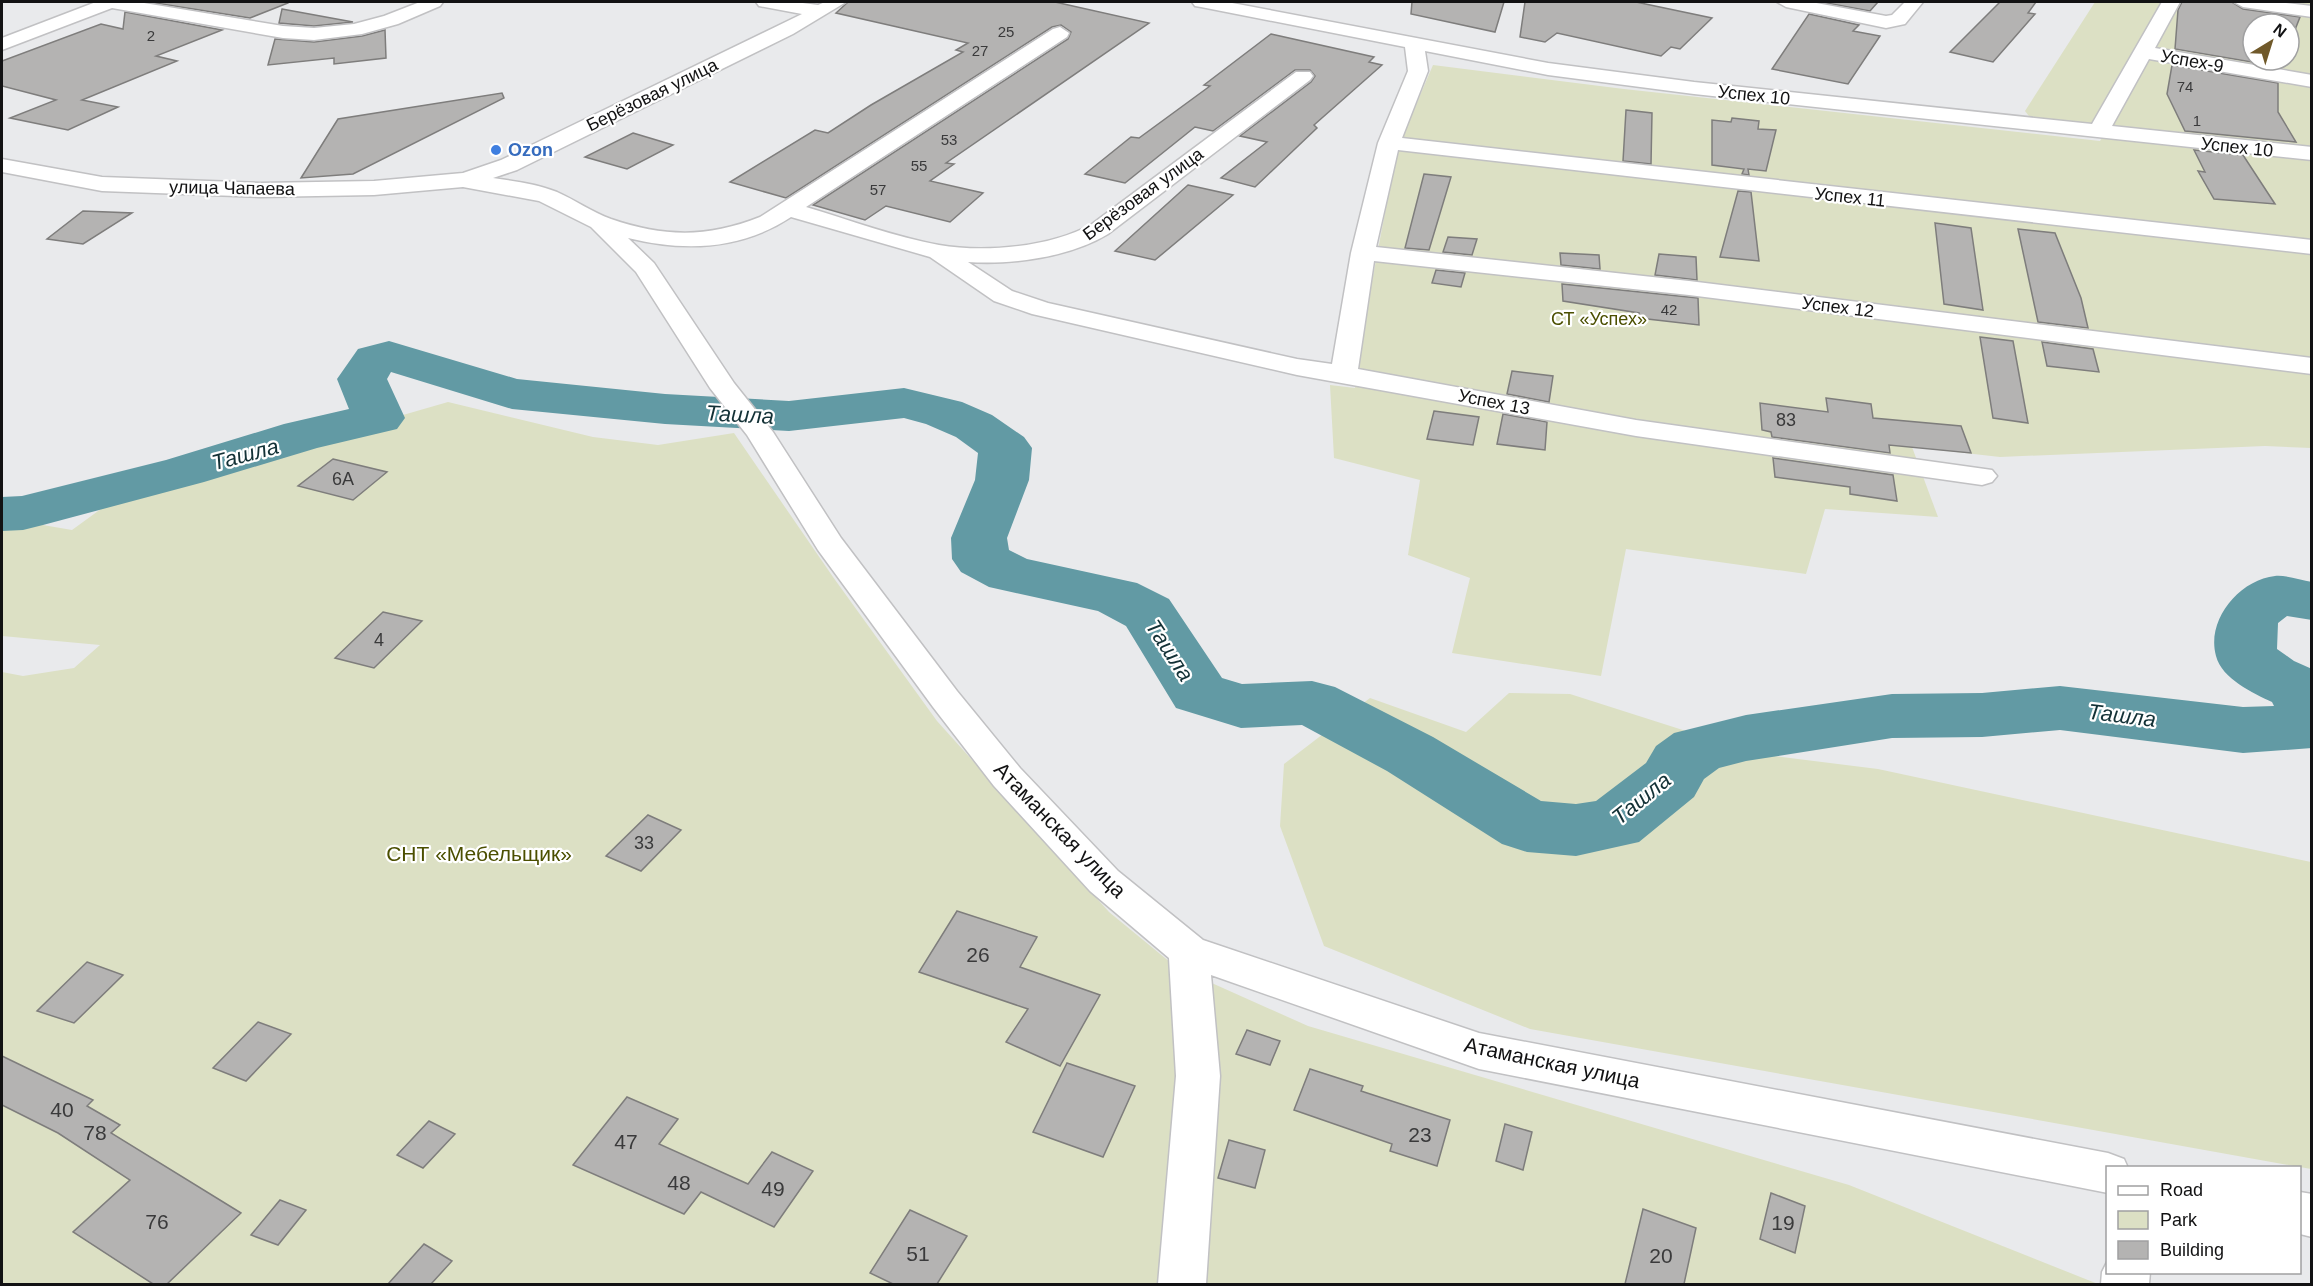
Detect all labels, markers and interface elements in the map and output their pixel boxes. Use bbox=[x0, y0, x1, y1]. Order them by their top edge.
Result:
north arrow bbox=[2241, 12, 2301, 72]
text: N bbox=[2270, 20, 2290, 41]
house number: 25 bbox=[998, 23, 1014, 40]
house number: 2 bbox=[147, 27, 155, 44]
house number: 27 bbox=[972, 42, 988, 59]
street label: Успех-9 bbox=[2159, 46, 2225, 76]
street label: Берёзовая улица bbox=[583, 54, 722, 135]
house number: 74 bbox=[2177, 78, 2193, 95]
street label: Успех 10 bbox=[1717, 81, 1791, 109]
house number: 1 bbox=[2193, 112, 2201, 129]
house number: 53 bbox=[941, 131, 957, 148]
street label: Успех 10 bbox=[2200, 133, 2274, 161]
place label: Ozon bbox=[508, 140, 553, 160]
marker: Ozon bbox=[489, 143, 503, 157]
street label: Берёзовая улица bbox=[1079, 143, 1208, 244]
house number: 55 bbox=[911, 157, 927, 174]
street label: улица Чапаева bbox=[169, 177, 296, 199]
house number: 57 bbox=[870, 181, 886, 198]
street label: Успех 11 bbox=[1814, 183, 1886, 211]
street label: Успех 12 bbox=[1801, 293, 1875, 321]
house number: 42 bbox=[1661, 301, 1677, 318]
park label: СТ «Успех» bbox=[1551, 309, 1647, 329]
street label: Успех 13 bbox=[1456, 385, 1532, 419]
water label: Ташла bbox=[705, 400, 775, 429]
house number: 83 bbox=[1776, 410, 1796, 430]
water label: Ташла bbox=[209, 434, 281, 475]
house number: 6А bbox=[332, 469, 354, 489]
water label: Ташла bbox=[1141, 615, 1199, 686]
house number: 4 bbox=[374, 630, 384, 650]
water label: Ташла bbox=[2087, 699, 2157, 732]
street label: Атаманская улица bbox=[990, 757, 1131, 902]
water label: Ташла bbox=[1607, 767, 1676, 830]
house number: 33 bbox=[634, 833, 654, 853]
park label: СНТ «Мебельщик» bbox=[386, 842, 572, 865]
house number: 26 bbox=[966, 943, 990, 966]
street label: Атаманская улица bbox=[1462, 1033, 1642, 1092]
house number: 40 bbox=[50, 1098, 74, 1121]
house number: 78 bbox=[83, 1121, 107, 1144]
house number: 23 bbox=[1408, 1123, 1432, 1146]
house number: 47 bbox=[614, 1130, 638, 1153]
legend bbox=[2106, 1166, 2301, 1274]
house number: 48 bbox=[667, 1171, 691, 1194]
house number: 49 bbox=[761, 1177, 785, 1200]
text: Road bbox=[2160, 1180, 2203, 1200]
house number: 76 bbox=[145, 1210, 169, 1233]
text: Park bbox=[2160, 1210, 2198, 1230]
house number: 19 bbox=[1771, 1211, 1795, 1234]
text: Building bbox=[2160, 1240, 2224, 1260]
house number: 51 bbox=[906, 1242, 930, 1265]
house number: 20 bbox=[1649, 1244, 1673, 1267]

